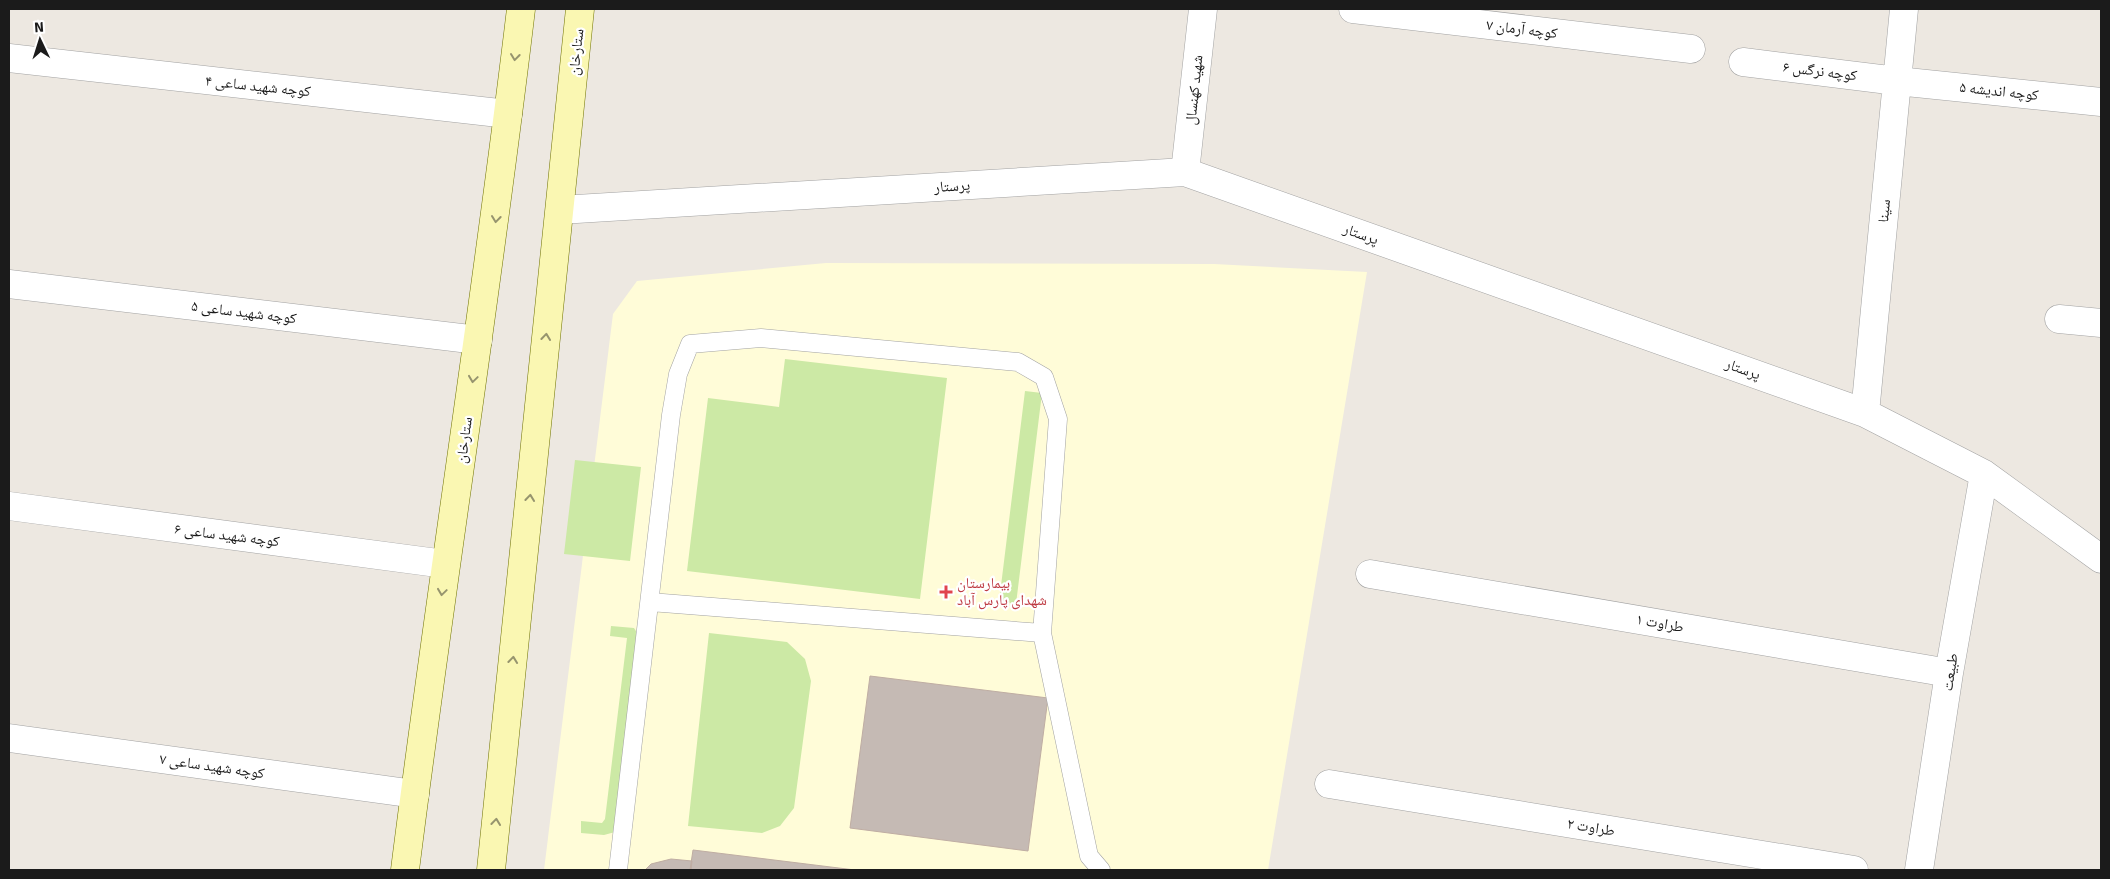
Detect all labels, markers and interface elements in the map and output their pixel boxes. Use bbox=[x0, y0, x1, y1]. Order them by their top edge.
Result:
north arrow bbox=[15, 15, 65, 65]
street label: کوچه آرمان ۷ bbox=[1485, 16, 1559, 43]
text: N bbox=[34, 19, 45, 36]
street label: ستارخان bbox=[565, 28, 588, 76]
one-way arrow bbox=[510, 53, 521, 61]
street label: شهید کهنسال bbox=[1181, 54, 1208, 126]
street label: کوچه نرگس ۶ bbox=[1782, 58, 1858, 85]
street label: کوچه شهید ساعی ۴ bbox=[204, 72, 312, 101]
street label: کوچه اندیشه ۵ bbox=[1958, 78, 2040, 104]
street label: پرستار bbox=[932, 176, 971, 196]
street label: سینا bbox=[1874, 198, 1894, 223]
one-way arrow bbox=[491, 215, 502, 223]
street label: پرستار bbox=[1340, 219, 1381, 249]
street label: کوچه شهید ساعی ۵ bbox=[190, 297, 298, 328]
one-way arrow bbox=[541, 333, 552, 341]
street label: پرستار bbox=[1722, 354, 1763, 384]
one-way arrow bbox=[468, 375, 478, 384]
street label: ستارخان bbox=[452, 415, 477, 465]
one-way arrow bbox=[524, 494, 535, 502]
street label: کوچه شهید ساعی ۶ bbox=[173, 520, 281, 551]
place label: بیمارستان شهدای پارس آباد bbox=[957, 574, 1047, 610]
marker: بیمارستان شهدای پارس آباد bbox=[939, 585, 953, 599]
one-way arrow bbox=[437, 588, 447, 596]
street label: طراوت ۱ bbox=[1635, 610, 1685, 636]
street label: طبیعت bbox=[1938, 652, 1962, 692]
one-way arrow bbox=[507, 656, 518, 664]
street label: کوچه شهید ساعی ۷ bbox=[158, 750, 266, 783]
street label: طراوت ۲ bbox=[1566, 814, 1616, 840]
one-way arrow bbox=[490, 817, 501, 825]

